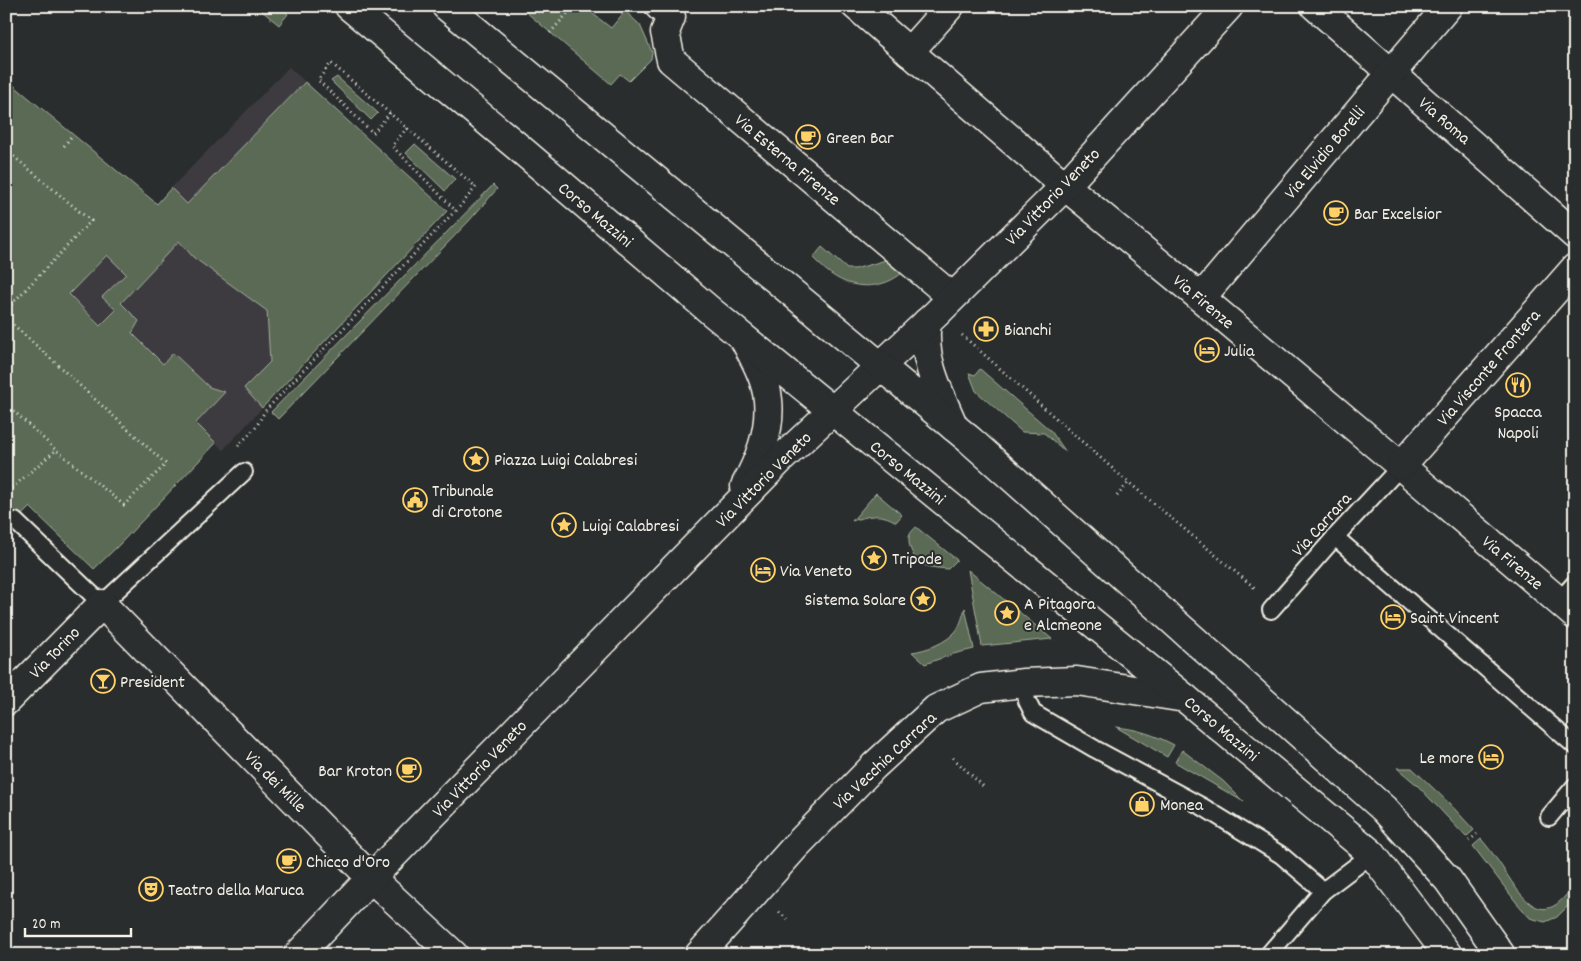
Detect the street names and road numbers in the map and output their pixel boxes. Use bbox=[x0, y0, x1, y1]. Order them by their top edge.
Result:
street label: Via Roma bbox=[1412, 92, 1475, 152]
street label: Via Elvidio Borelli bbox=[1279, 102, 1372, 206]
street label: Via Esterna Firenze bbox=[728, 109, 845, 213]
street label: Via Vittorio Veneto bbox=[1001, 143, 1107, 252]
street label: Corso Mazzini bbox=[552, 177, 637, 255]
street label: Via Firenze bbox=[1166, 270, 1239, 336]
street label: Via Visconte Frontera bbox=[1432, 305, 1548, 432]
street label: Via Vittorio Veneto bbox=[711, 427, 819, 535]
street label: Corso Mazzini bbox=[863, 436, 950, 512]
street label: Via Carrara bbox=[1287, 488, 1359, 563]
street label: Via Firenze bbox=[1475, 531, 1548, 597]
street label: Via Torino bbox=[24, 622, 87, 686]
street label: Corso Mazzini bbox=[1178, 691, 1263, 769]
street label: Via Vecchia Carrara bbox=[828, 707, 944, 817]
street label: Via Vittorio Veneto bbox=[428, 715, 534, 824]
street label: Via dei Mille bbox=[238, 746, 311, 819]

